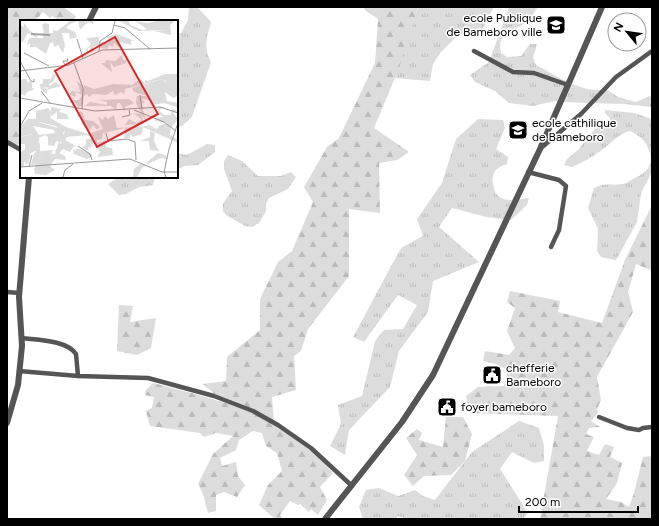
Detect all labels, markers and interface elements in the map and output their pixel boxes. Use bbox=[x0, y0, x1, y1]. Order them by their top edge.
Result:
place label: ecole Publique de Bameboro ville bbox=[446, 11, 542, 39]
north arrow bbox=[607, 12, 647, 52]
school or university icon: ecole Publique de Bameboro ville bbox=[545, 14, 567, 36]
inset map bbox=[20, 20, 178, 178]
text: N bbox=[611, 21, 626, 34]
place label: ecole cathilique de Bameboro bbox=[532, 116, 617, 144]
school or university icon: ecole cathilique de Bameboro bbox=[507, 119, 529, 141]
place label: chefferie Bameboro bbox=[506, 361, 561, 389]
public building icon: chefferie Bameboro bbox=[481, 364, 503, 386]
public building icon: foyer bameboro bbox=[436, 396, 458, 418]
place label: foyer bameboro bbox=[461, 400, 547, 414]
scale bar bbox=[519, 488, 638, 514]
text: 200 m bbox=[525, 495, 560, 509]

